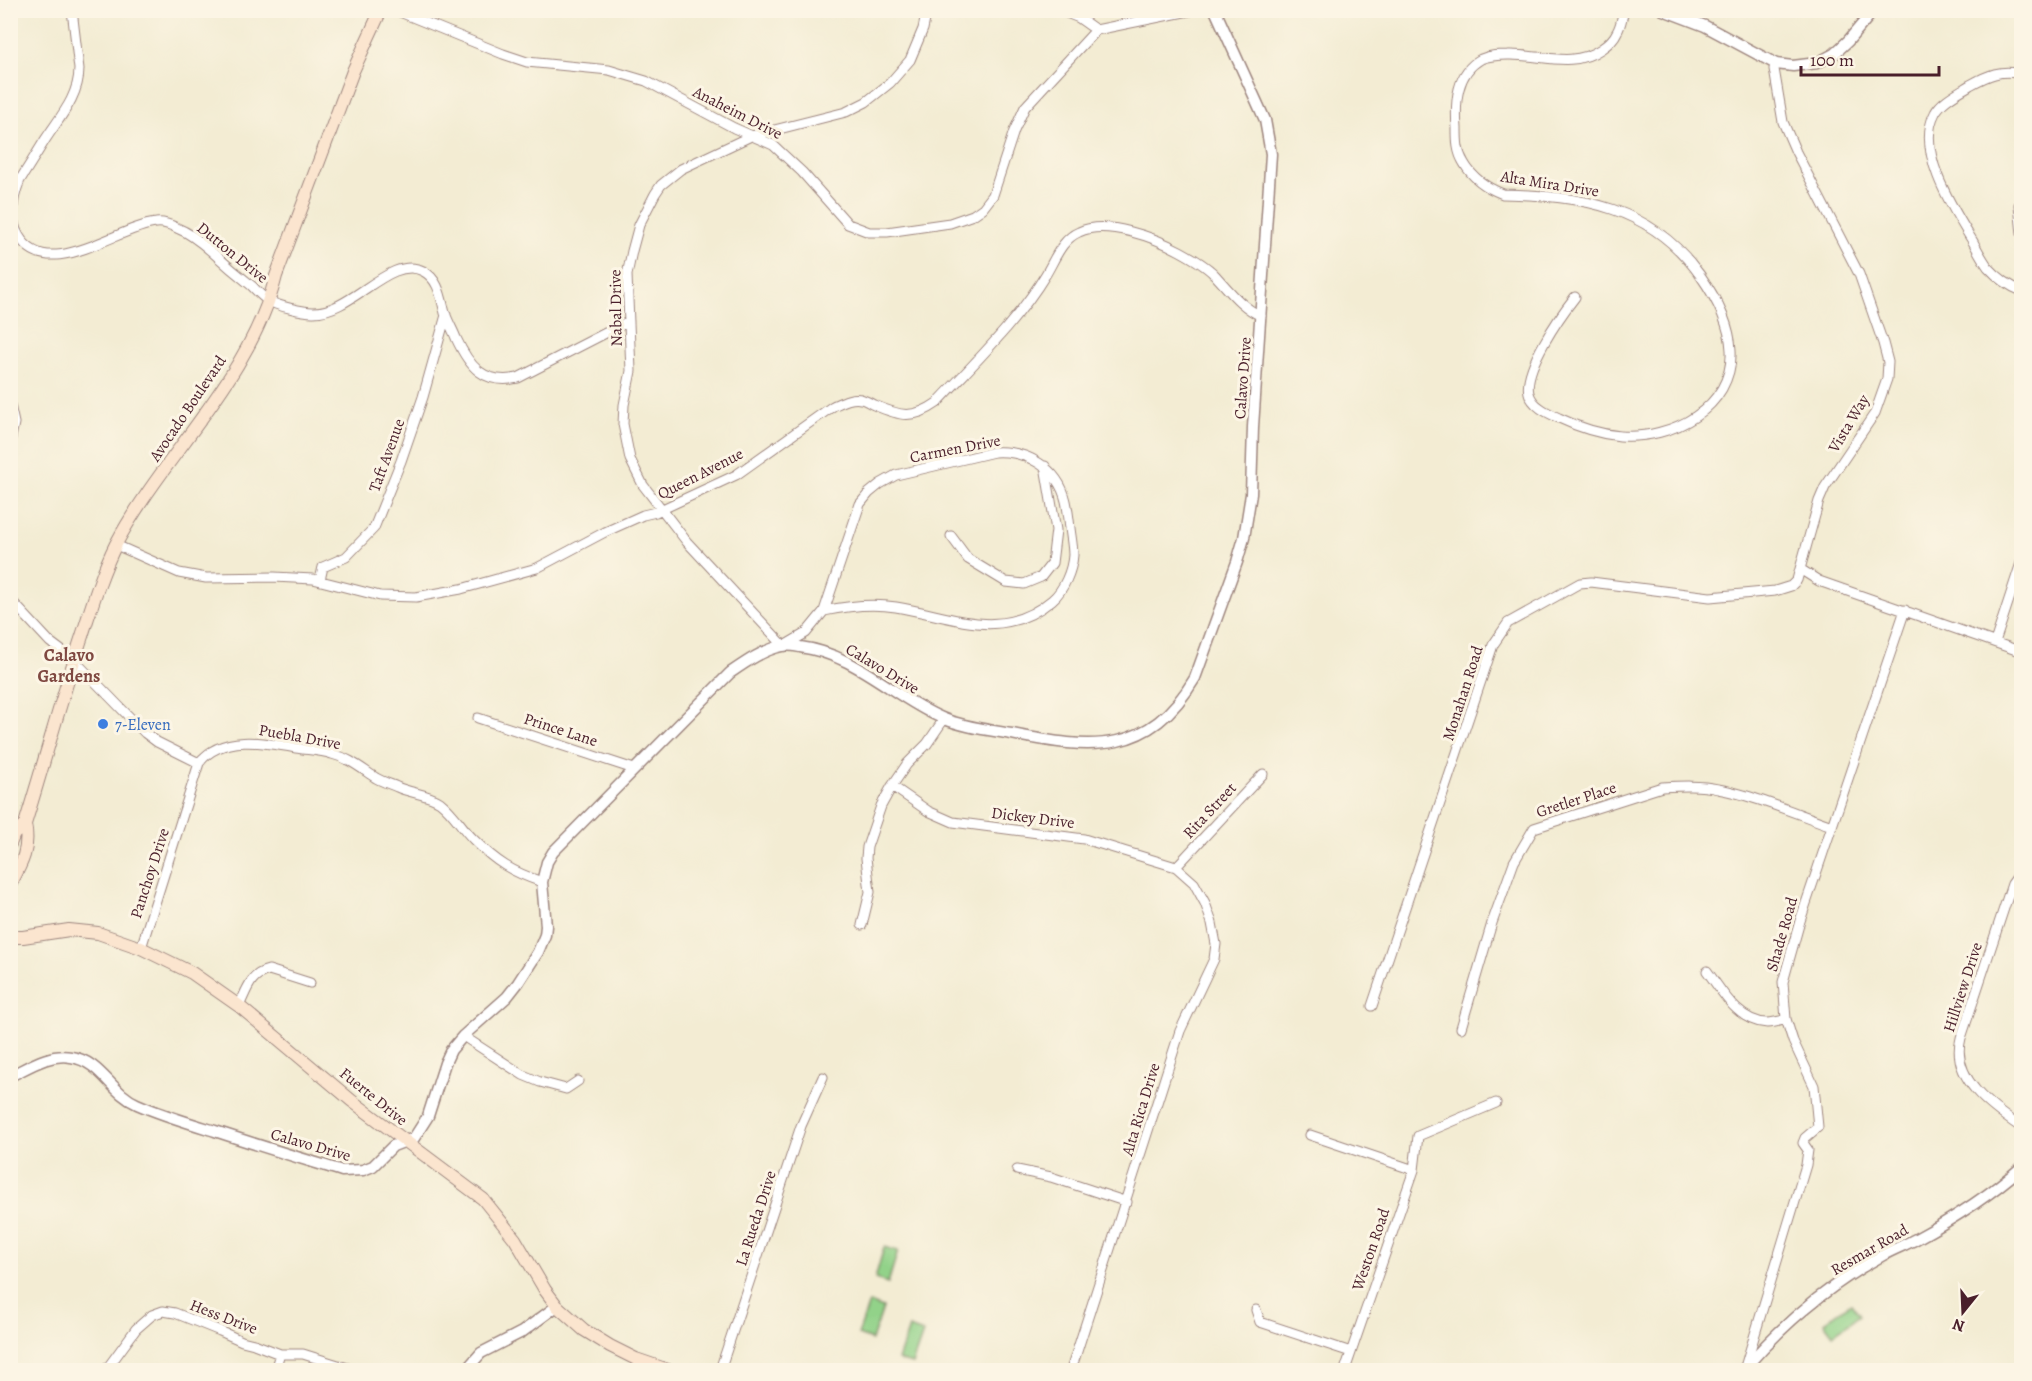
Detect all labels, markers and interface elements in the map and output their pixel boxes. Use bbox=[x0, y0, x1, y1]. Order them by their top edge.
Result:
scale bar bbox=[1801, 39, 1939, 77]
text: 100 m bbox=[1810, 48, 1854, 72]
street label: Anaheim Drive bbox=[688, 80, 786, 145]
street label: Alta Mira Drive bbox=[1498, 165, 1601, 203]
street label: Dutton Drive bbox=[192, 217, 273, 288]
street label: Nabal Drive bbox=[604, 269, 628, 347]
street label: Calavo Drive bbox=[1229, 336, 1257, 420]
street label: Avocado Boulevard bbox=[144, 351, 232, 467]
street label: Vista Way bbox=[1822, 390, 1875, 457]
street label: Taft Avenue bbox=[364, 416, 410, 495]
street label: Carmen Drive bbox=[908, 429, 1002, 469]
street label: Queen Avenue bbox=[654, 443, 747, 505]
street label: Calavo Drive bbox=[841, 638, 923, 700]
district label: Calavo Gardens bbox=[38, 643, 100, 688]
street label: Monahan Road bbox=[1437, 643, 1489, 744]
street label: Prince Lane bbox=[521, 708, 600, 752]
place label: 7-Eleven bbox=[115, 714, 171, 736]
marker: 7-Eleven bbox=[96, 717, 110, 731]
street label: Puebla Drive bbox=[257, 719, 343, 755]
street label: Gretler Place bbox=[1533, 777, 1619, 823]
street label: Rita Street bbox=[1178, 778, 1241, 844]
street label: Dickey Drive bbox=[990, 802, 1076, 834]
street label: Panchoy Drive bbox=[125, 825, 175, 921]
street label: Shade Road bbox=[1761, 894, 1803, 974]
street label: Hillview Drive bbox=[1938, 939, 1988, 1035]
street label: Alta Rica Drive bbox=[1116, 1060, 1166, 1159]
street label: Fuerte Drive bbox=[335, 1063, 412, 1131]
street label: Calavo Drive bbox=[268, 1123, 353, 1167]
street label: La Rueda Drive bbox=[730, 1168, 782, 1269]
street label: Weston Road bbox=[1346, 1205, 1395, 1294]
street label: Resmar Road bbox=[1827, 1219, 1913, 1281]
north arrow bbox=[1933, 1282, 1993, 1342]
street label: Hess Drive bbox=[187, 1294, 261, 1340]
text: N bbox=[1949, 1313, 1968, 1338]

